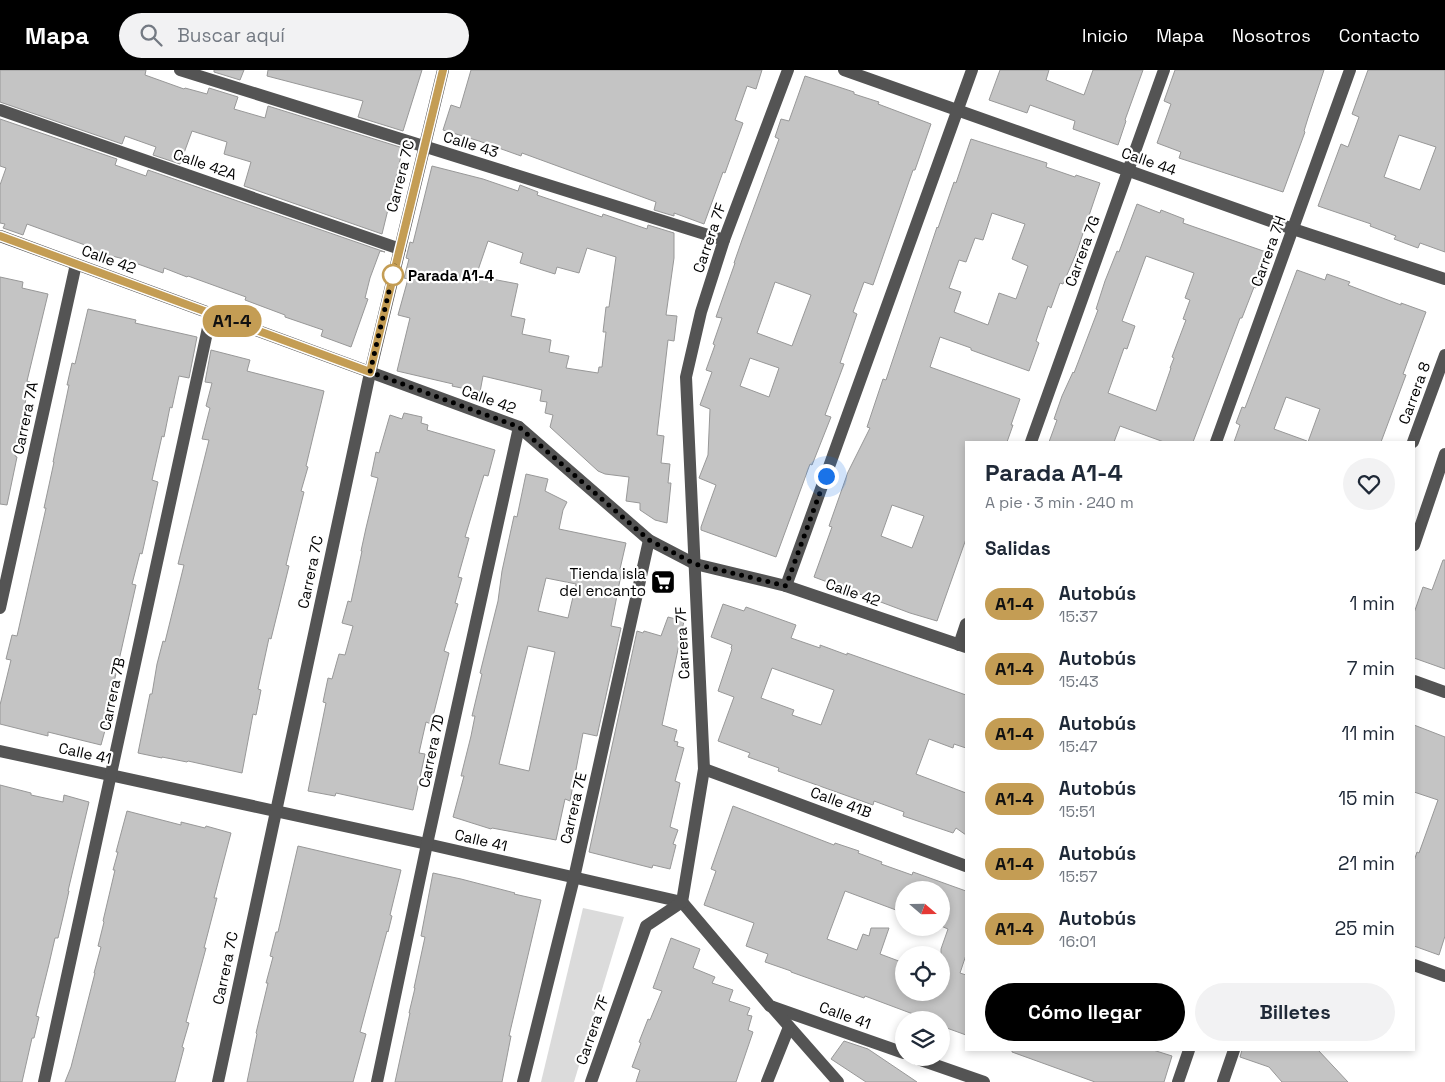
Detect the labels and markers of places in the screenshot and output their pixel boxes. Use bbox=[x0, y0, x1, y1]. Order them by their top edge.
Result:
marker: Parada A1-4 bbox=[382, 264, 404, 286]
place label: Parada A1-4 bbox=[408, 266, 495, 285]
place label: Tienda isla del encanto bbox=[559, 564, 646, 600]
supermarket icon: Tienda isla del encanto bbox=[650, 569, 676, 595]

